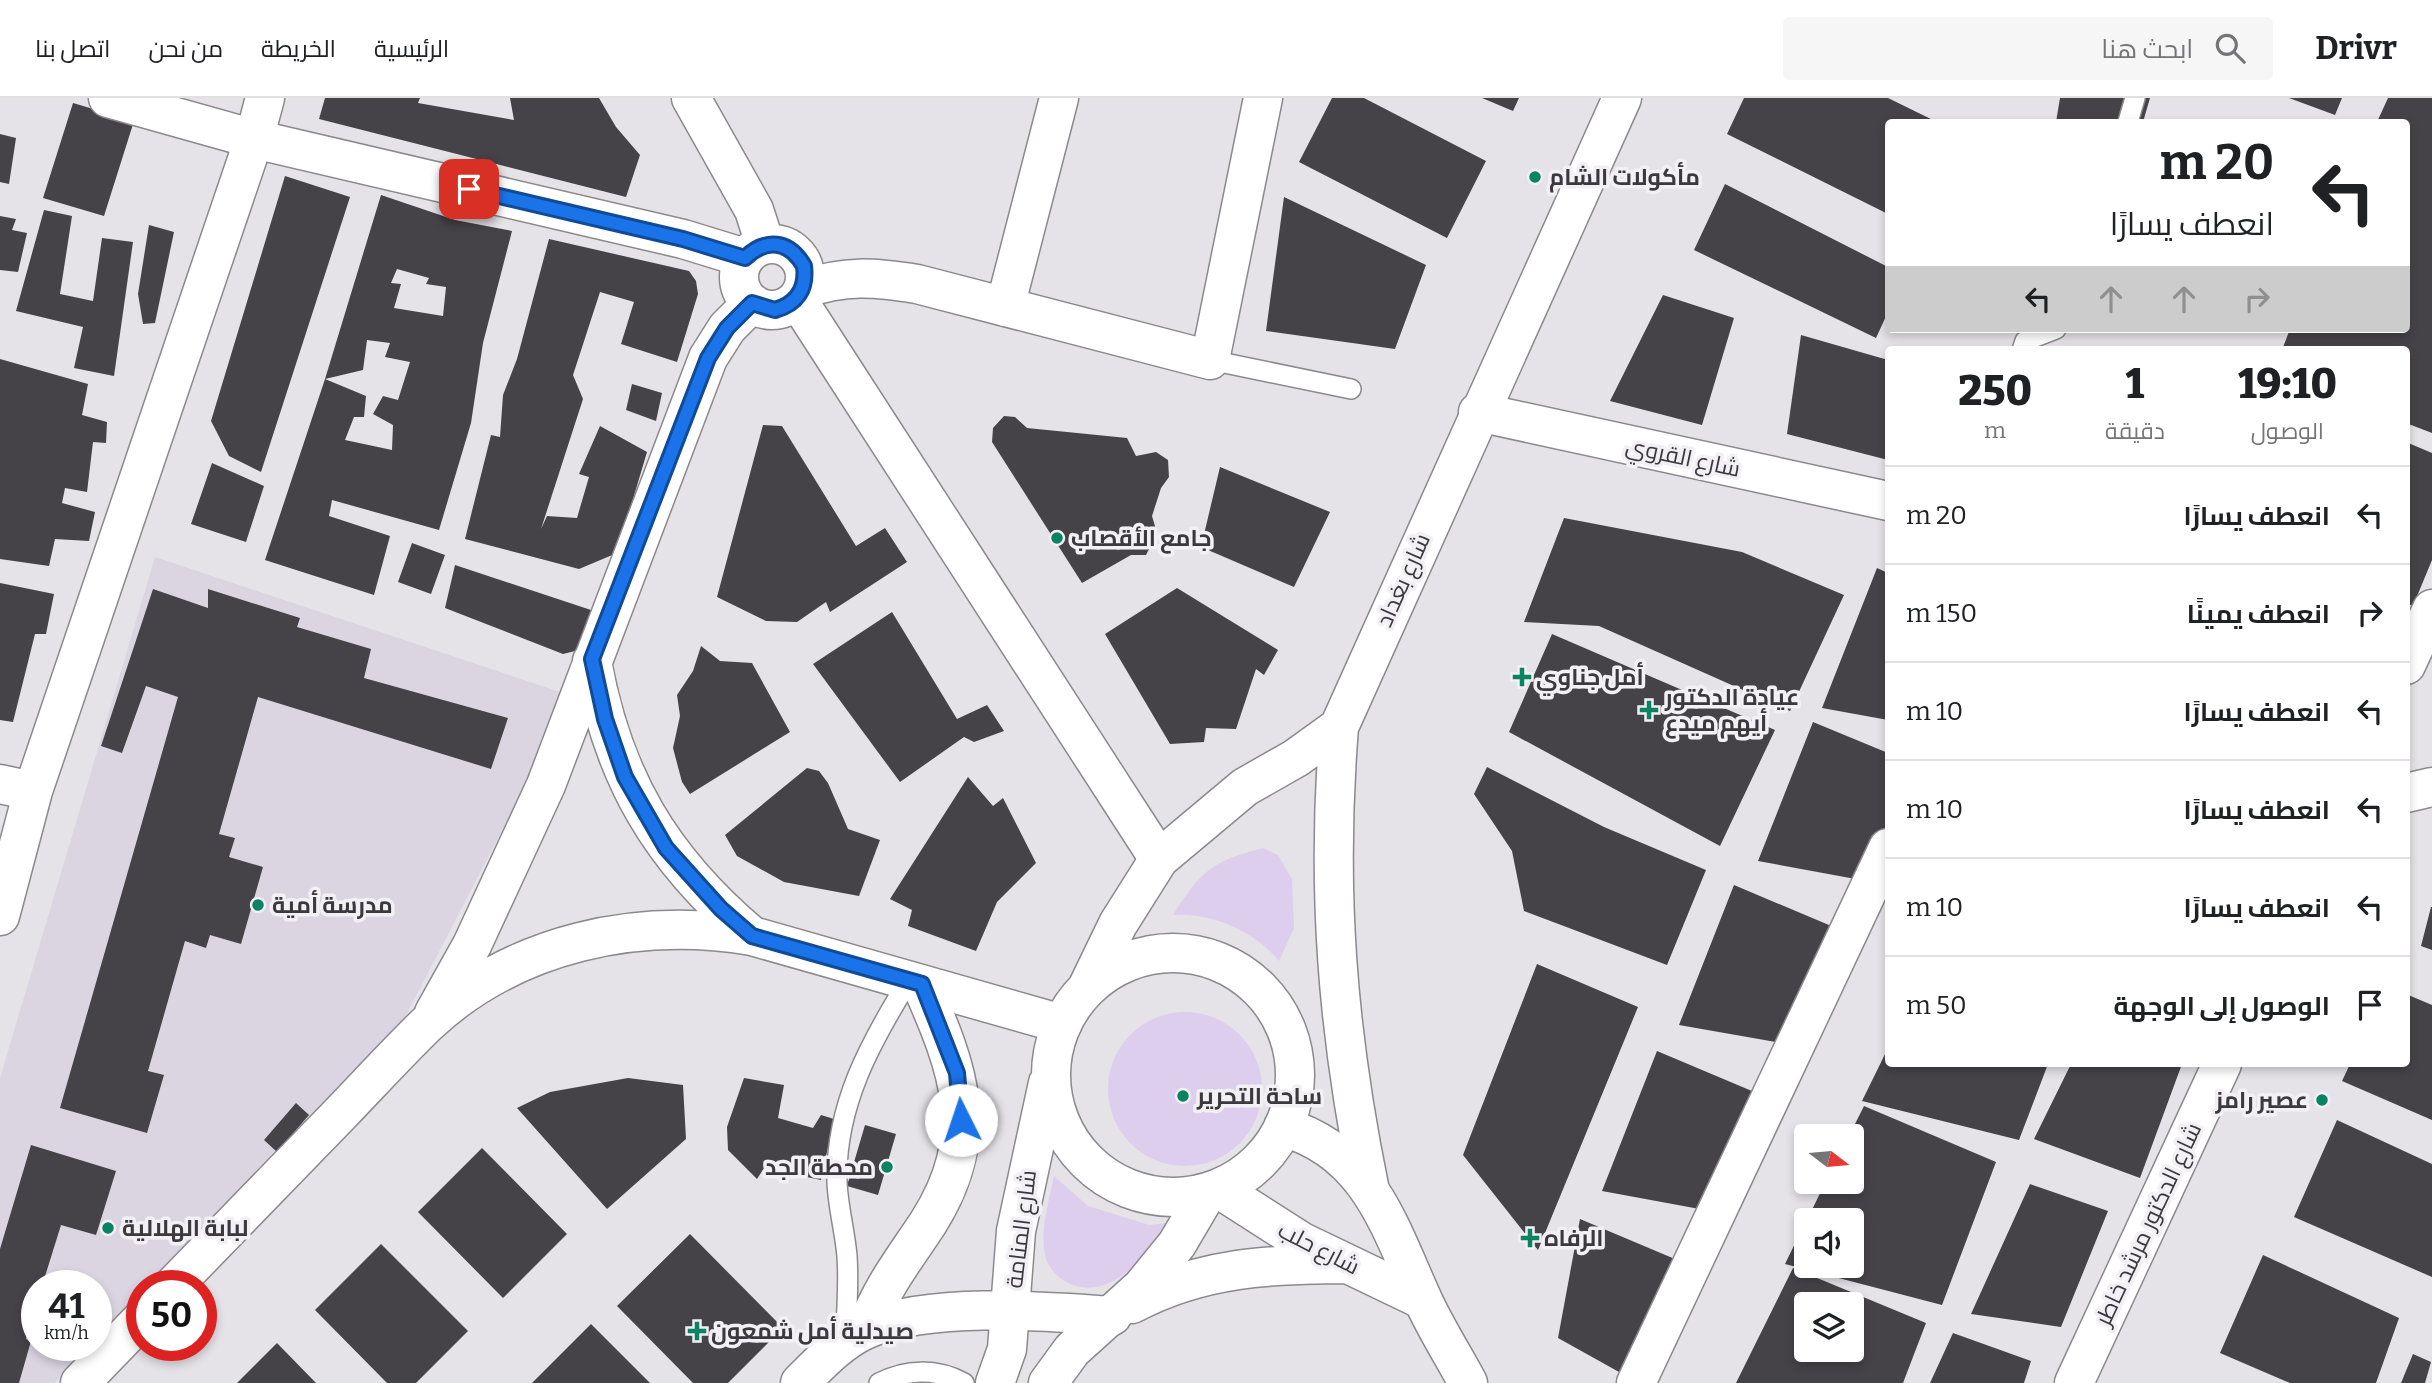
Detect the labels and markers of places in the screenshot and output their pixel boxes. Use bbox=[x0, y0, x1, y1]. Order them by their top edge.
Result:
pin bbox=[439, 159, 499, 219]
place label: مأكولات الشام bbox=[1549, 162, 1700, 193]
marker: مأكولات الشام bbox=[1527, 169, 1543, 185]
place label: جامع الأقصاب bbox=[1071, 524, 1212, 554]
marker: جامع الأقصاب bbox=[1049, 530, 1065, 546]
place label: أمل جناوي bbox=[1536, 662, 1644, 696]
marker: أمل جناوي bbox=[1514, 669, 1530, 685]
place label: عيادة الدكتور أيهم ميدع bbox=[1664, 683, 1799, 739]
marker: عيادة الدكتور أيهم ميدع bbox=[1639, 700, 1659, 720]
place label: مدرسة أمية bbox=[272, 890, 393, 919]
marker: مدرسة أمية bbox=[250, 897, 266, 913]
place label: ساحة التحرير bbox=[1196, 1082, 1322, 1110]
place label: عصير رامز bbox=[2214, 1086, 2308, 1114]
marker: ساحة التحرير bbox=[1175, 1088, 1191, 1104]
marker: عصير رامز bbox=[2314, 1092, 2330, 1108]
place label: محطة الجد bbox=[765, 1153, 873, 1181]
marker: محطة الجد bbox=[879, 1159, 895, 1175]
place label: لبابة الهلالية bbox=[122, 1214, 249, 1242]
marker: لبابة الهلالية bbox=[100, 1220, 116, 1236]
place label: الرفاه bbox=[1544, 1224, 1603, 1252]
marker: الرفاه bbox=[1522, 1230, 1538, 1246]
place label: صيدلية أمل شمعون bbox=[711, 1316, 914, 1345]
marker: صيدلية أمل شمعون bbox=[689, 1323, 705, 1339]

